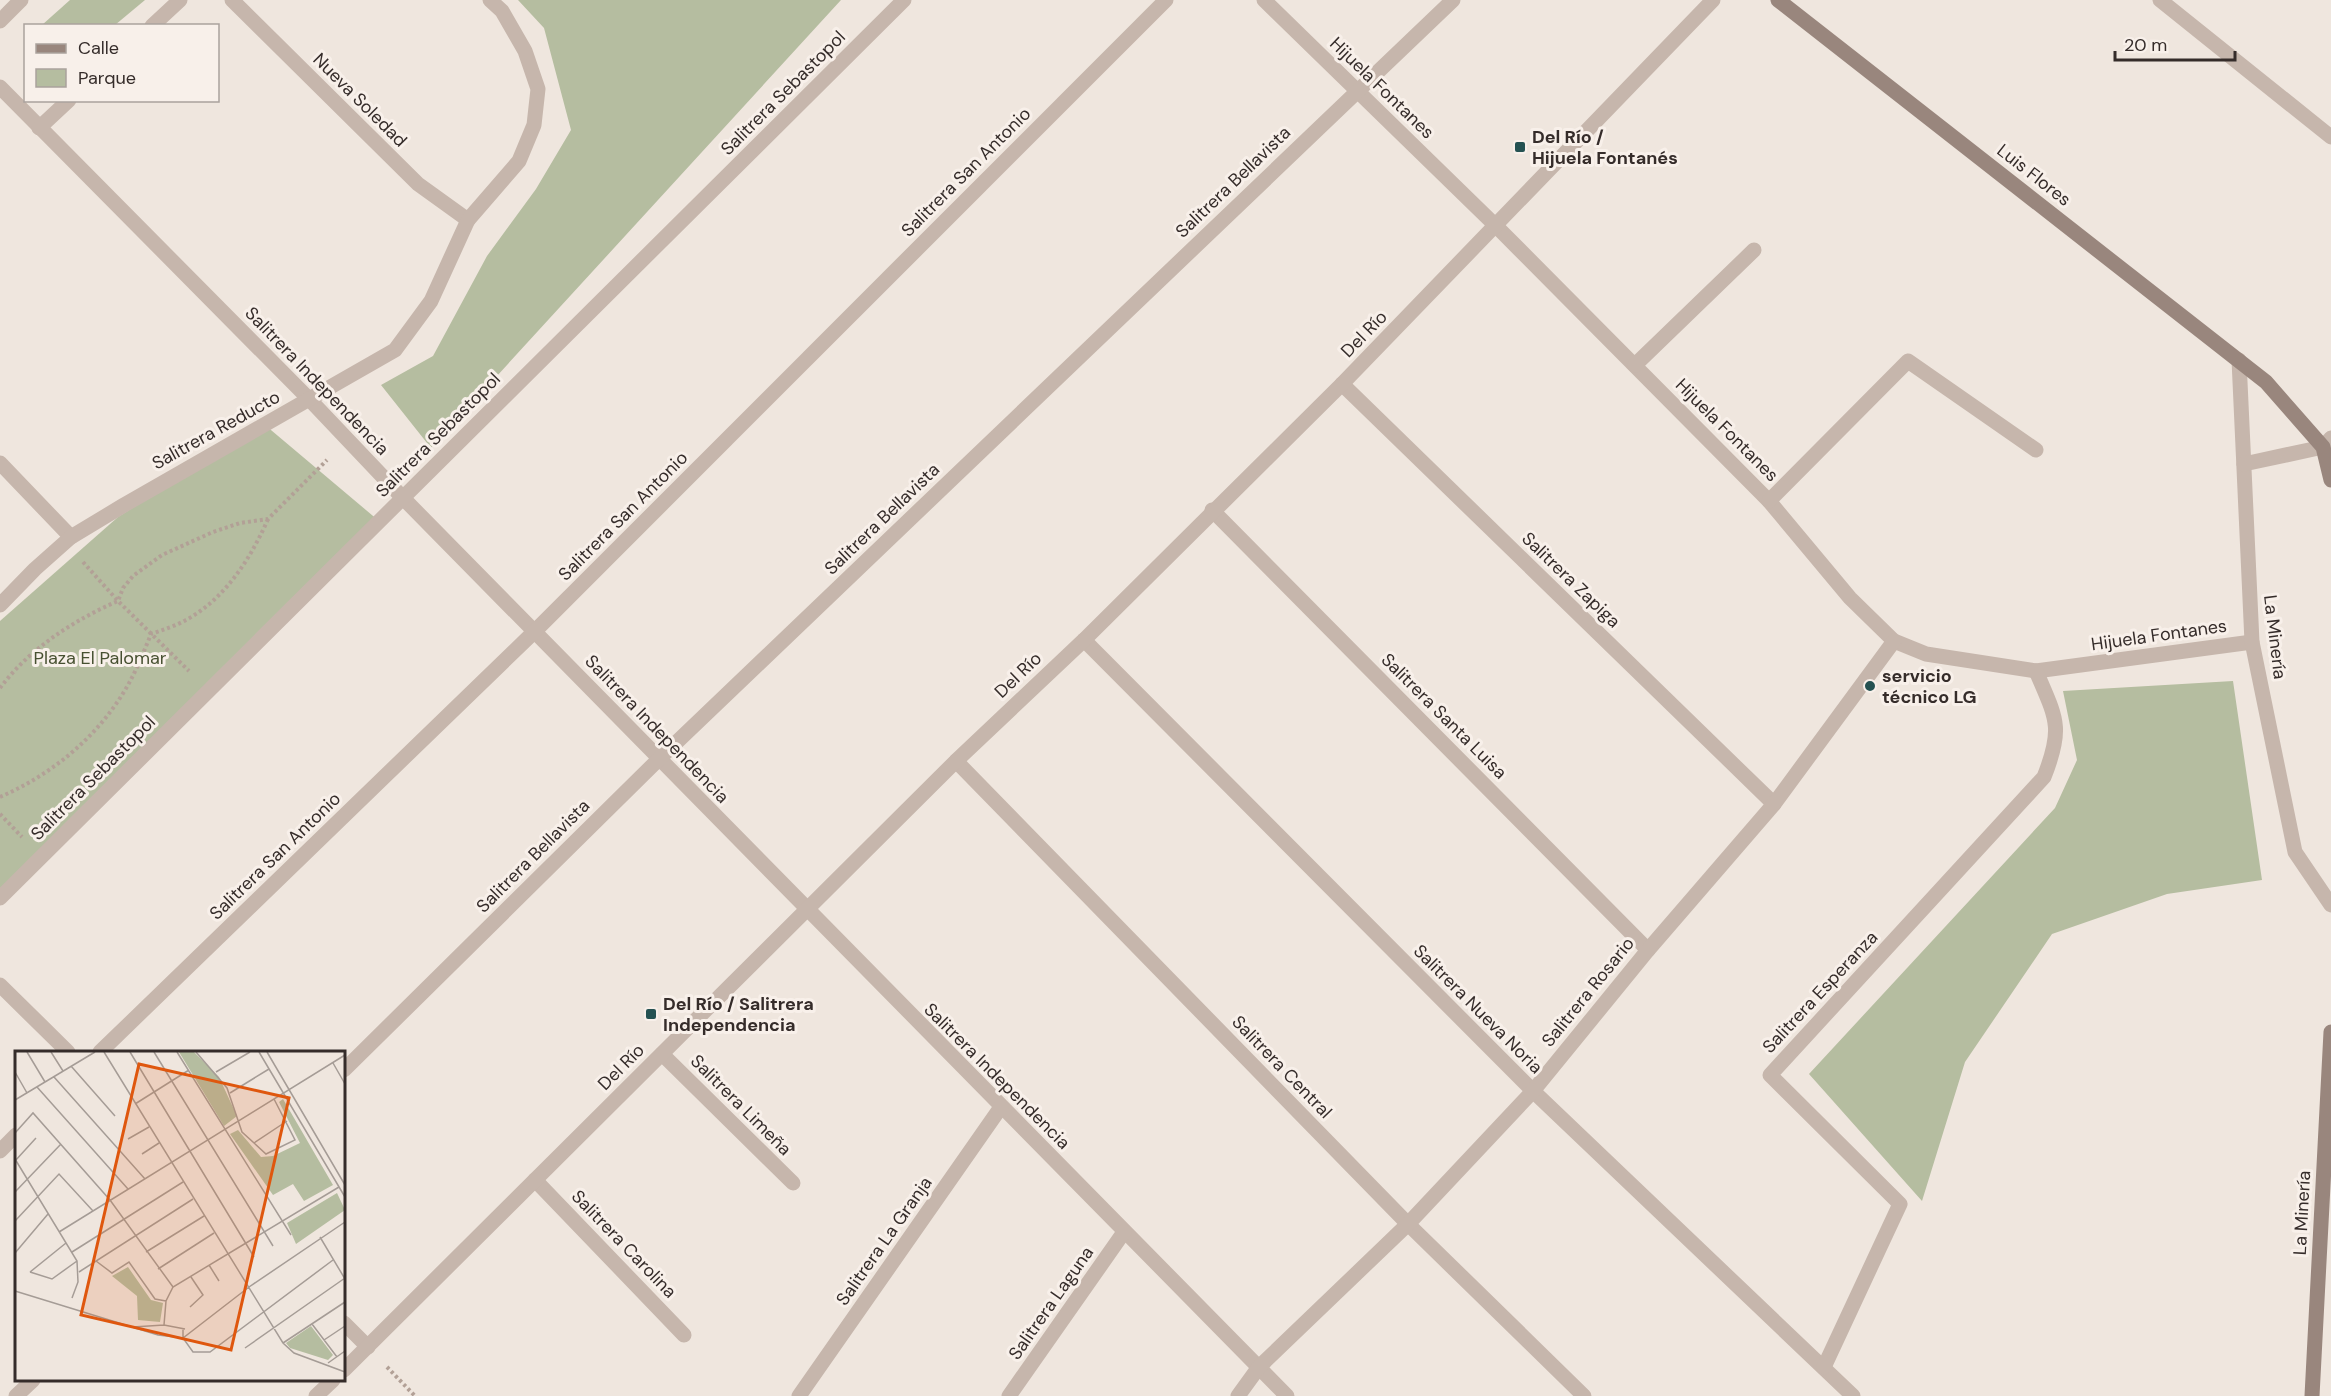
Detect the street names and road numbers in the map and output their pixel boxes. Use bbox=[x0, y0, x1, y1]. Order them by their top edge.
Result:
street label: Salitrera Sebastopol bbox=[715, 25, 851, 161]
street label: Hijuela Fontanes bbox=[1324, 32, 1440, 144]
street label: Nueva Soledad bbox=[308, 48, 412, 152]
street label: Salitrera San Antonio bbox=[896, 102, 1036, 242]
street label: Salitrera Bellavista bbox=[1170, 121, 1296, 243]
street label: Luis Flores bbox=[1992, 139, 2076, 211]
street label: Salitrera Independencia bbox=[240, 302, 394, 460]
street label: Del Río bbox=[1336, 305, 1392, 363]
street label: Salitrera Sebastopol bbox=[370, 367, 506, 503]
street label: Hijuela Fontanes bbox=[1670, 373, 1784, 487]
street label: Salitrera Reducto bbox=[148, 385, 284, 475]
street label: Salitrera San Antonio bbox=[553, 446, 693, 586]
street label: Salitrera Bellavista bbox=[819, 458, 945, 580]
street label: Salitrera Zapiga bbox=[1516, 527, 1626, 633]
street label: La Minería bbox=[2258, 594, 2292, 680]
street label: Hijuela Fontanes bbox=[2090, 614, 2228, 656]
street label: Del Río bbox=[989, 647, 1047, 703]
street label: Salitrera Santa Luisa bbox=[1376, 648, 1512, 784]
street label: Salitrera Independencia bbox=[580, 650, 734, 808]
street label: Salitrera Sebastopol bbox=[25, 710, 161, 846]
street label: Salitrera San Antonio bbox=[204, 787, 346, 925]
street label: Salitrera Bellavista bbox=[471, 794, 595, 918]
street label: Salitrera Esperanza bbox=[1757, 926, 1883, 1058]
street label: Salitrera Rosario bbox=[1536, 932, 1640, 1052]
street label: Salitrera Nueva Noria bbox=[1408, 939, 1548, 1079]
street label: Salitrera Independencia bbox=[919, 998, 1075, 1154]
street label: Salitrera Central bbox=[1227, 1010, 1337, 1124]
street label: Del Río bbox=[592, 1038, 650, 1096]
street label: Salitrera Limeña bbox=[685, 1049, 797, 1161]
street label: La Minería bbox=[2288, 1170, 2316, 1256]
street label: Salitrera La Granja bbox=[831, 1172, 937, 1310]
street label: Salitrera Carolina bbox=[566, 1185, 682, 1303]
street label: Salitrera Laguna bbox=[1003, 1242, 1099, 1364]

